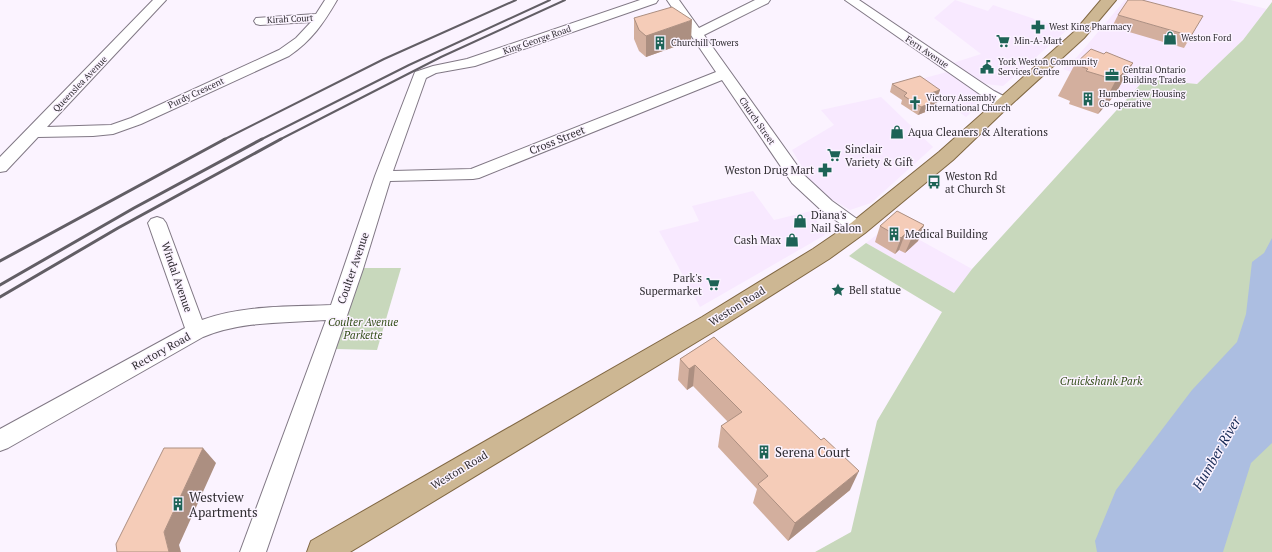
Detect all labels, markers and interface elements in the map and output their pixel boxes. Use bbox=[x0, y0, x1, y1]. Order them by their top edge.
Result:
street label: Kirah Court bbox=[266, 12, 314, 26]
pharmacy icon: West King Pharmacy bbox=[1030, 19, 1046, 35]
place label: West King Pharmacy bbox=[1049, 21, 1132, 33]
street label: King George Road bbox=[501, 23, 573, 57]
shop icon: Weston Ford bbox=[1162, 30, 1178, 46]
place label: Weston Ford bbox=[1181, 32, 1231, 44]
street label: Fern Avenue bbox=[903, 33, 951, 71]
supermarket icon: Min-A-Mart bbox=[995, 33, 1011, 49]
building icon: Churchill Towers bbox=[652, 35, 668, 51]
place label: Min-A-Mart bbox=[1014, 35, 1063, 47]
place label: Churchill Towers bbox=[671, 37, 739, 49]
street label: Queenslea Avenue bbox=[50, 53, 110, 115]
place label: York Weston Community Services Centre bbox=[998, 56, 1098, 78]
public building icon: York Weston Community Services Centre bbox=[979, 59, 995, 75]
place label: Central Ontario Building Trades bbox=[1123, 64, 1186, 86]
office icon: Central Ontario Building Trades bbox=[1104, 67, 1120, 83]
street label: Purdy Crescent bbox=[166, 74, 227, 111]
place label: Humberview Housing Co-operative bbox=[1099, 88, 1186, 110]
building icon: Humberview Housing Co-operative bbox=[1080, 91, 1096, 107]
place label: Victory Assembly International Church bbox=[926, 92, 1011, 114]
street label: Church Street bbox=[736, 95, 778, 148]
church icon: Victory Assembly International Church bbox=[907, 95, 923, 111]
street label: Cross Street bbox=[527, 122, 587, 158]
shop icon: Aqua Cleaners & Alterations bbox=[889, 124, 905, 140]
place label: Aqua Cleaners & Alterations bbox=[908, 125, 1048, 139]
place label: Sinclair Variety & Gift bbox=[845, 142, 913, 169]
supermarket icon: Sinclair Variety & Gift bbox=[826, 147, 842, 163]
pharmacy icon: Weston Drug Mart bbox=[817, 162, 833, 178]
place label: Weston Drug Mart bbox=[725, 163, 814, 177]
place label: Weston Rd at Church St bbox=[945, 169, 1006, 196]
bus stop icon: Weston Rd at Church St bbox=[926, 174, 942, 190]
place label: Diana's Nail Salon bbox=[811, 208, 862, 235]
shop icon: Diana's Nail Salon bbox=[792, 213, 808, 229]
building icon: Medical Building bbox=[886, 226, 902, 242]
place label: Medical Building bbox=[905, 227, 988, 241]
street label: Coulter Avenue bbox=[334, 230, 372, 306]
shop icon: Cash Max bbox=[784, 232, 800, 248]
place label: Cash Max bbox=[734, 233, 781, 247]
street label: Windal Avenue bbox=[158, 240, 196, 314]
place label: Park's Supermarket bbox=[639, 271, 702, 298]
supermarket icon: Park's Supermarket bbox=[705, 276, 721, 292]
place icon: Bell statue bbox=[830, 282, 846, 298]
street label: Weston Road bbox=[706, 283, 768, 329]
place label: Bell statue bbox=[849, 283, 901, 297]
park label: Coulter Avenue Parkette bbox=[328, 315, 398, 342]
street label: Rectory Road bbox=[129, 329, 193, 373]
park label: Cruickshank Park bbox=[1060, 374, 1143, 388]
water label: Humber River bbox=[1187, 412, 1245, 494]
place label: Serena Court bbox=[775, 443, 850, 461]
building icon: Serena Court bbox=[756, 444, 772, 460]
street label: Weston Road bbox=[428, 448, 490, 492]
place label: Westview Apartments bbox=[189, 488, 258, 521]
building icon: Westview Apartments bbox=[170, 496, 186, 512]

